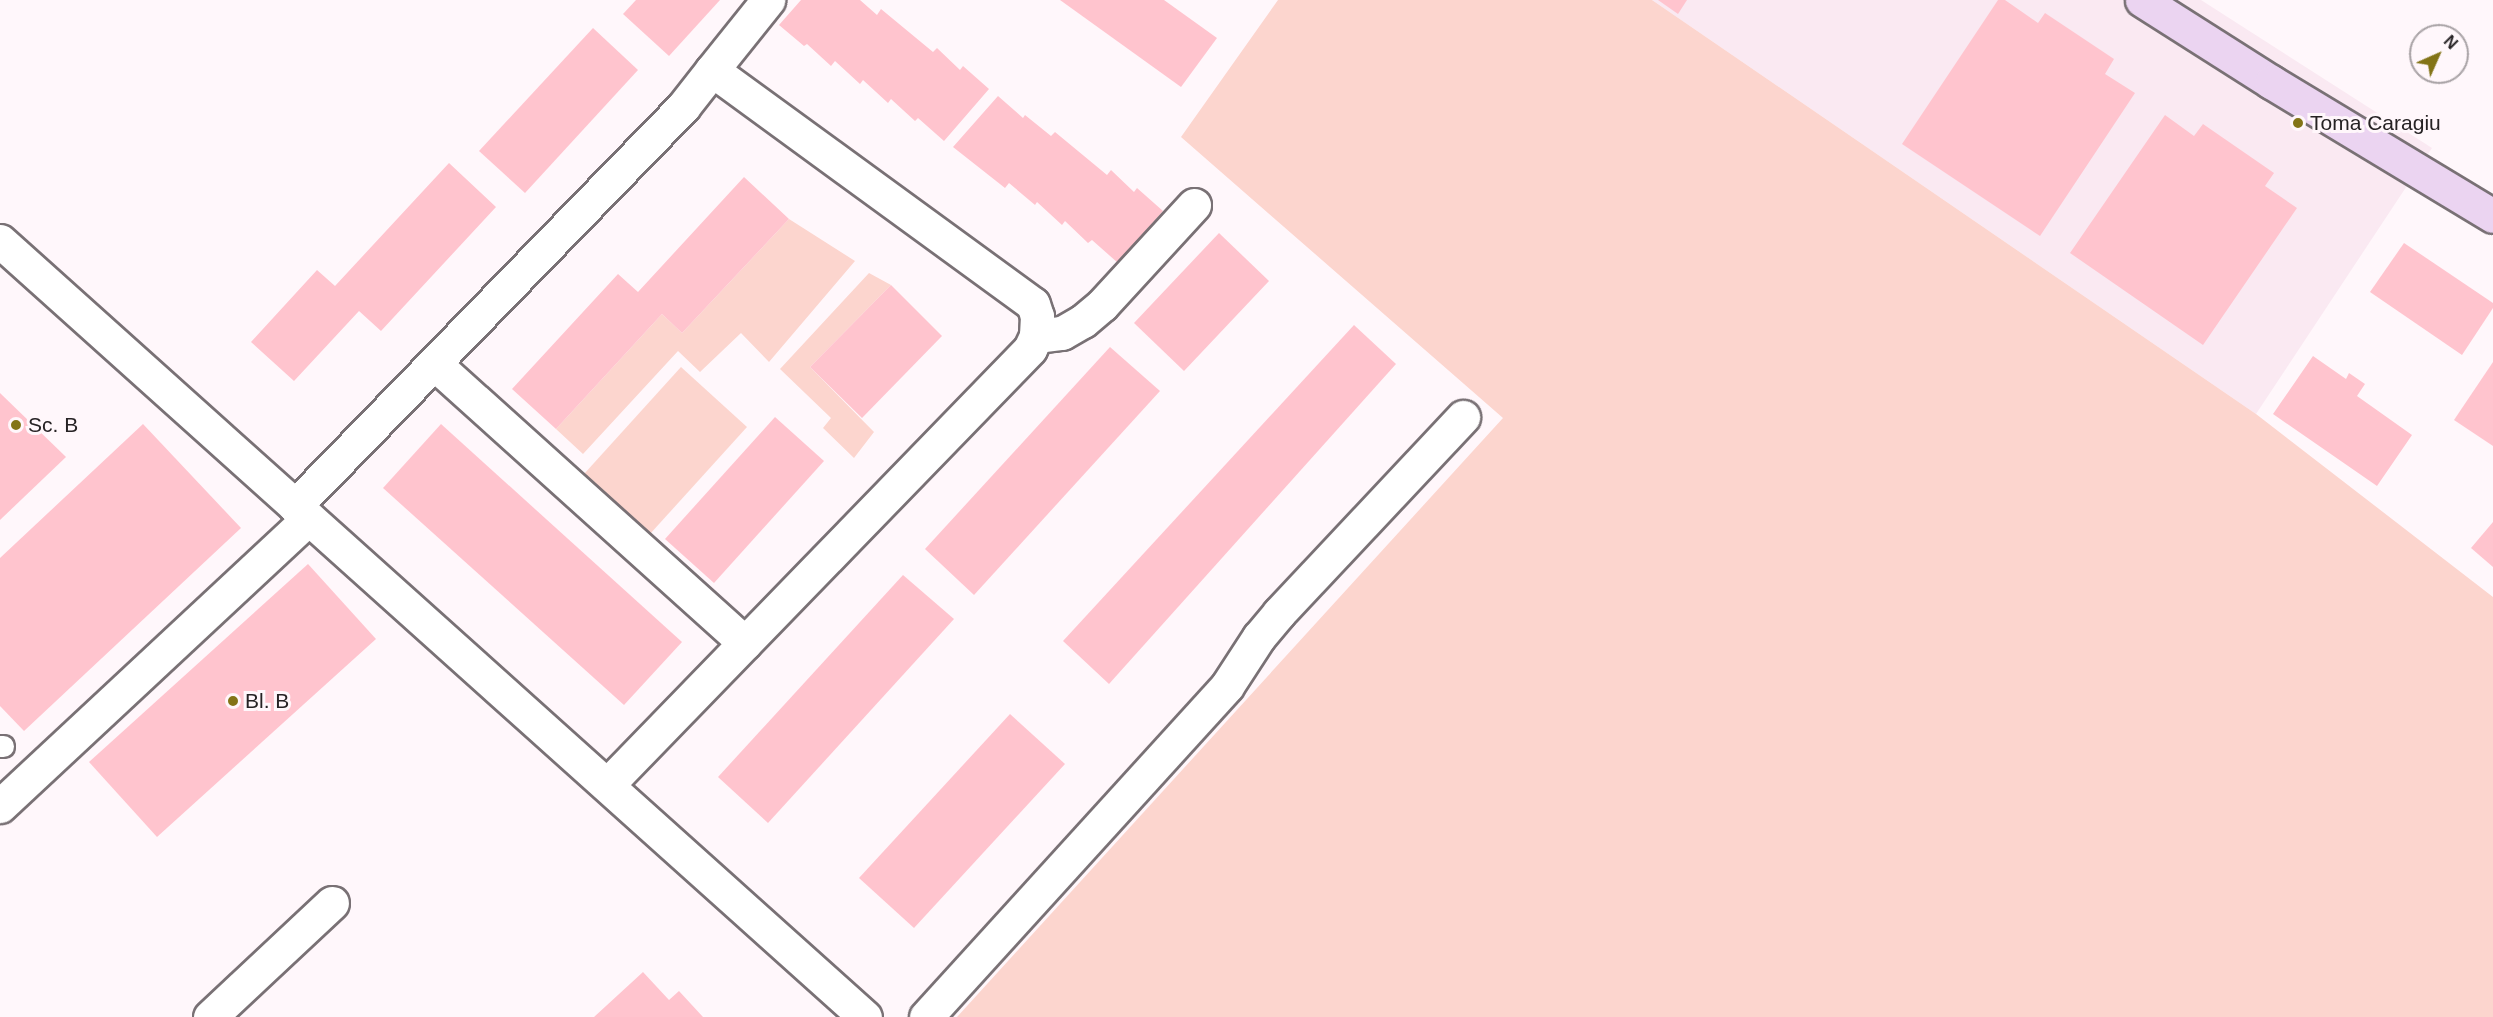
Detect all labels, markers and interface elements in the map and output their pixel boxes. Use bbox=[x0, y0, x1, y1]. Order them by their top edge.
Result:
north arrow bbox=[2409, 24, 2469, 84]
text: N bbox=[2441, 32, 2461, 52]
place label: Toma Caragiu bbox=[2310, 110, 2441, 136]
marker: Toma Caragiu bbox=[2291, 116, 2305, 130]
place label: Sc. B bbox=[28, 412, 78, 438]
marker: Sc. B bbox=[9, 418, 23, 432]
place label: Bl. B bbox=[245, 688, 289, 714]
marker: Bl. B bbox=[226, 694, 240, 708]

